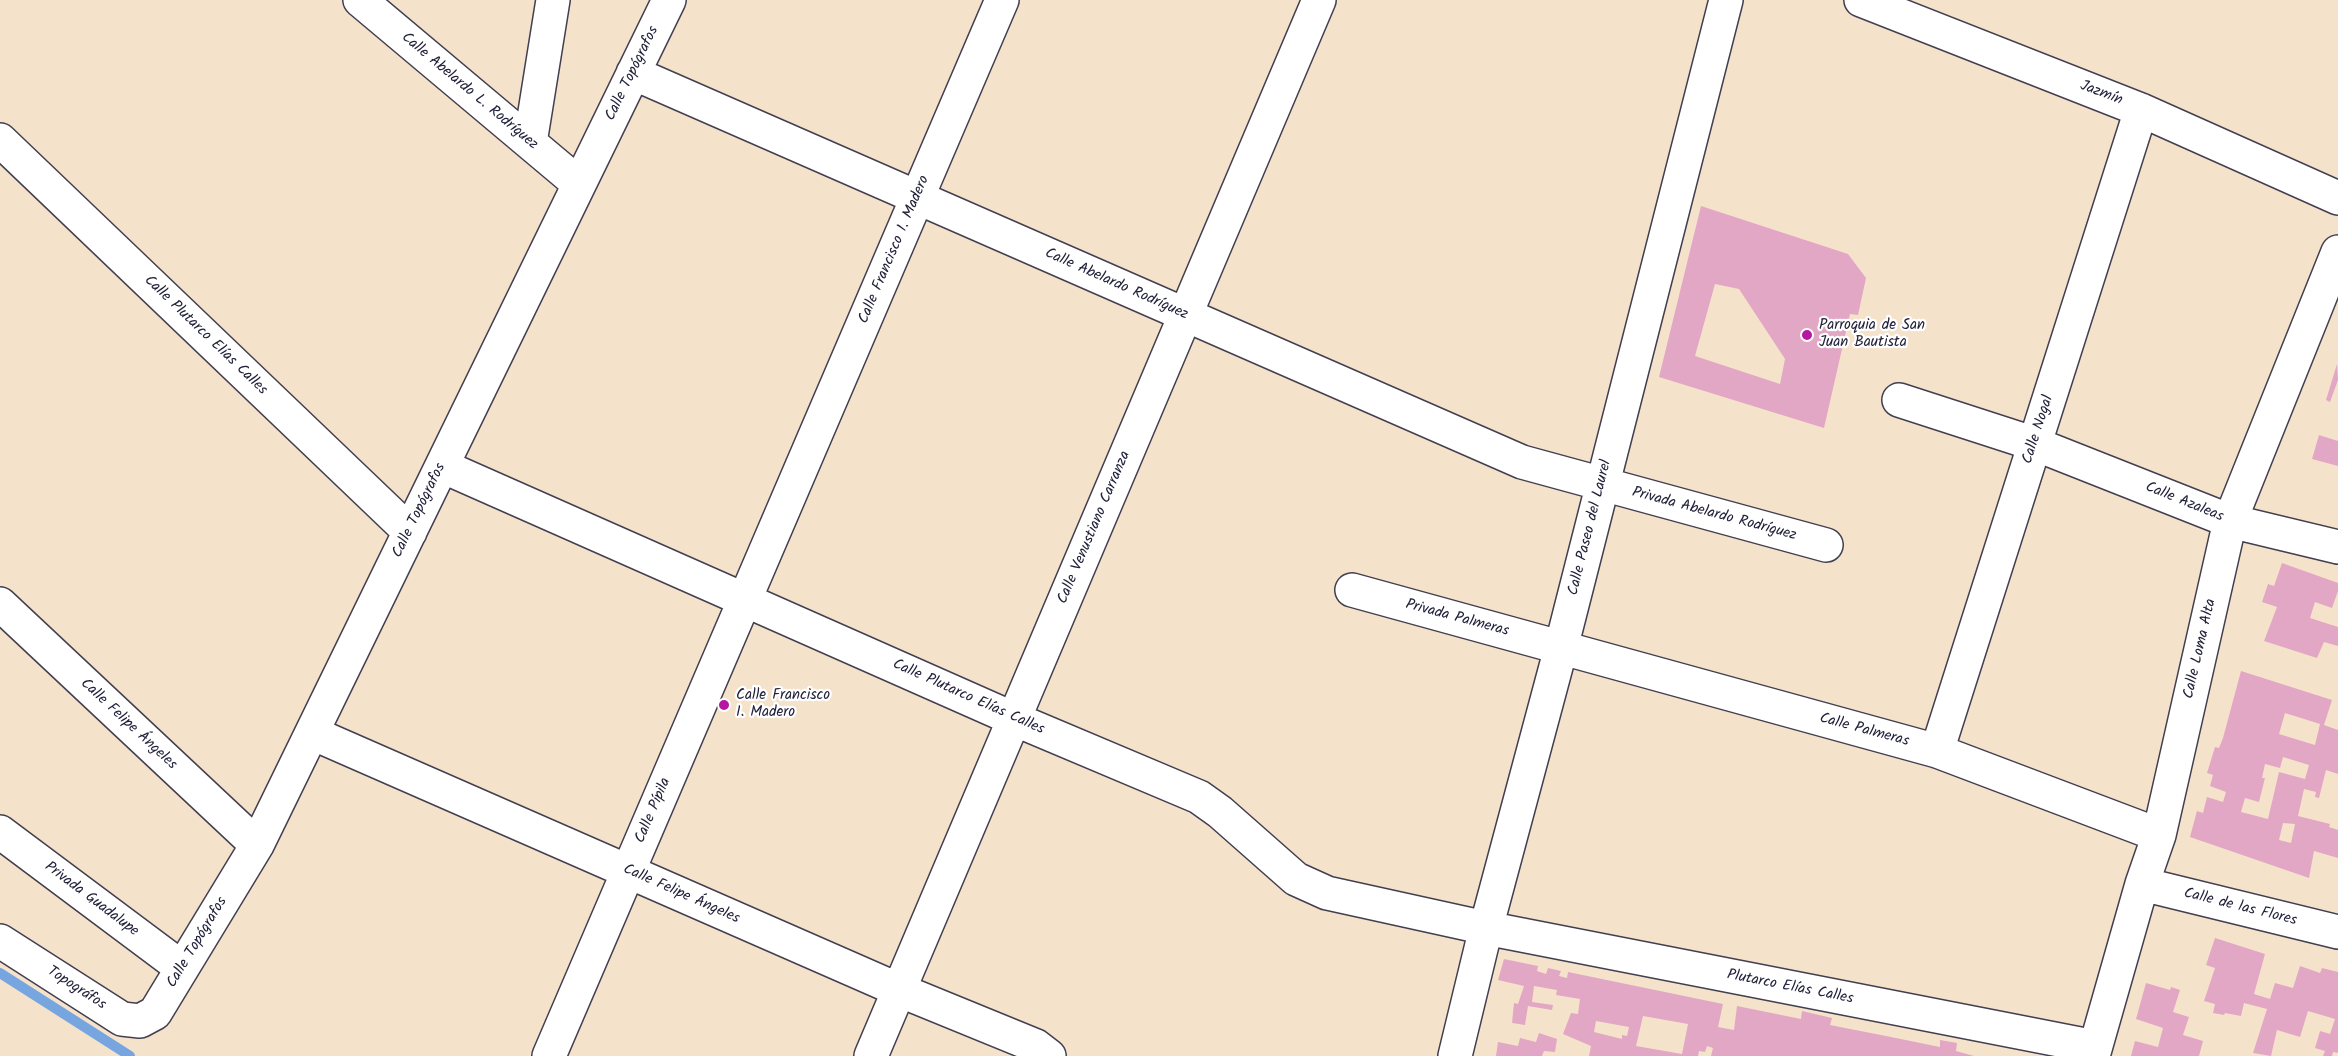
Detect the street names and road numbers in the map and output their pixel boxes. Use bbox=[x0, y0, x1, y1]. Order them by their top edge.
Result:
street label: Calle Topógrafos bbox=[602, 24, 664, 124]
street label: Calle Abelardo L. Rodríguez bbox=[397, 30, 541, 154]
street label: Jazmín bbox=[2077, 78, 2125, 110]
street label: Calle Francisco I. Madero bbox=[856, 173, 934, 327]
street label: Calle Abelardo Rodríguez bbox=[1041, 245, 1191, 325]
street label: Calle Plutarco Elías Calles bbox=[140, 272, 270, 400]
street label: Calle Nogal bbox=[2019, 393, 2059, 467]
street label: Calle Venustiano Carranza bbox=[1055, 449, 1135, 607]
street label: Calle Paseo del Laurel bbox=[1565, 458, 1617, 598]
street label: Calle Topógrafos bbox=[389, 461, 451, 561]
street label: Calle Azaleas bbox=[2142, 479, 2226, 527]
street label: Privada Abelardo Rodríguez bbox=[1630, 484, 1798, 546]
street label: Privada Palmeras bbox=[1403, 597, 1511, 641]
street label: Calle Loma Alta bbox=[2181, 597, 2221, 701]
street label: Calle Plutarco Elías Calles bbox=[889, 656, 1047, 740]
street label: Calle Felipe Ángeles bbox=[76, 676, 180, 774]
street label: Calle Palmeras bbox=[1817, 710, 1911, 752]
street label: Calle Pípila bbox=[632, 776, 676, 846]
street label: Privada Guadalupe bbox=[40, 859, 142, 941]
street label: Calle Felipe Ángeles bbox=[620, 861, 742, 929]
street label: Calle de las Flores bbox=[2182, 885, 2298, 931]
street label: Calle Topógrafos bbox=[164, 894, 232, 992]
street label: Topográfos bbox=[43, 963, 109, 1015]
street label: Plutarco Elías Calles bbox=[1725, 967, 1855, 1009]

